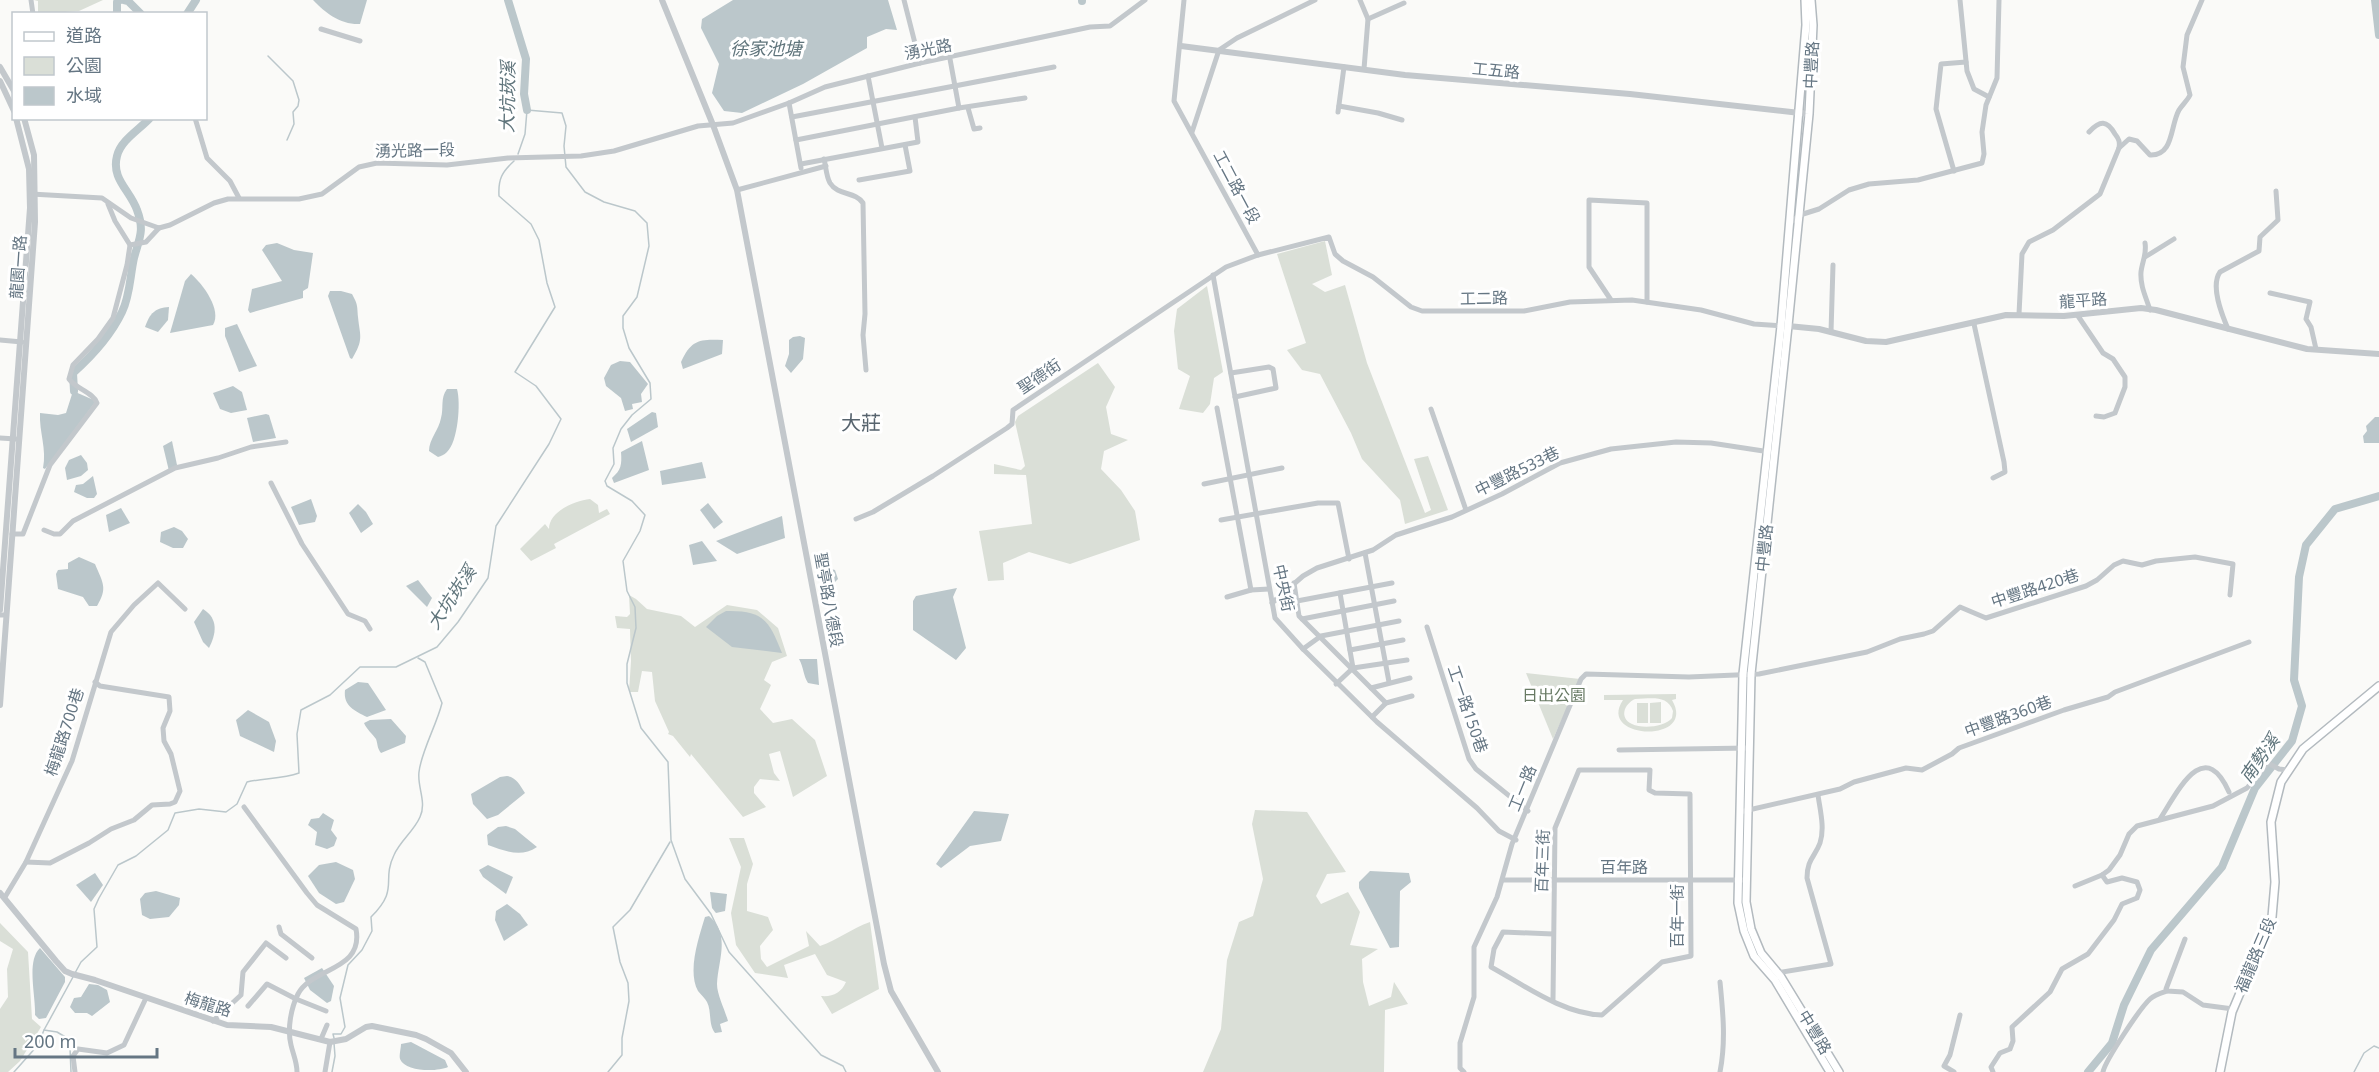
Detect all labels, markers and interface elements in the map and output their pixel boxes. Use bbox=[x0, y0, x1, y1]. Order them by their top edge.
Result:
legend bbox=[12, 12, 207, 120]
text: 道路 bbox=[66, 23, 102, 47]
street label: 湧光路 bbox=[902, 34, 954, 64]
water label: 徐家池塘 bbox=[730, 36, 805, 60]
street label: 中豐路 bbox=[1799, 40, 1823, 90]
text: 公園 bbox=[66, 53, 102, 77]
street label: 工五路 bbox=[1471, 57, 1521, 83]
water label: 大坑崁溪 bbox=[494, 58, 520, 133]
text: 水域 bbox=[66, 83, 102, 107]
street label: 湧光路一段 bbox=[375, 138, 455, 162]
street label: 工二路一段 bbox=[1209, 147, 1265, 227]
street label: 龍園一路 bbox=[5, 234, 31, 300]
street label: 工二路 bbox=[1460, 287, 1508, 309]
street label: 龍平路 bbox=[2058, 287, 2108, 313]
street label: 聖德街 bbox=[1013, 353, 1065, 399]
district label: 大莊 bbox=[841, 409, 881, 436]
street label: 中豐路533巷 bbox=[1471, 441, 1563, 501]
street label: 中豐路 bbox=[1751, 523, 1777, 573]
street label: 聖亭路八德段 bbox=[810, 551, 848, 649]
water label: 大坑崁溪 bbox=[421, 558, 483, 634]
street label: 中央街 bbox=[1268, 562, 1300, 614]
street label: 中豐路420巷 bbox=[1988, 563, 2082, 613]
street label: 工一路150巷 bbox=[1443, 662, 1493, 756]
park label: 日出公園 bbox=[1522, 684, 1586, 706]
street label: 梅龍路700巷 bbox=[39, 685, 89, 779]
street label: 中豐路360巷 bbox=[1961, 690, 2055, 742]
water label: 南勢溪 bbox=[2234, 727, 2286, 787]
street label: 工一路 bbox=[1503, 762, 1541, 814]
street label: 百年三街 bbox=[1530, 829, 1554, 893]
street label: 百年路 bbox=[1600, 856, 1648, 878]
street label: 百年一街 bbox=[1666, 884, 1688, 948]
street label: 福龍路三段 bbox=[2229, 914, 2281, 996]
street label: 梅龍路 bbox=[182, 986, 234, 1022]
street label: 中豐路 bbox=[1793, 1006, 1837, 1058]
scale bar bbox=[15, 1021, 158, 1059]
text: 200 m bbox=[24, 1029, 76, 1053]

